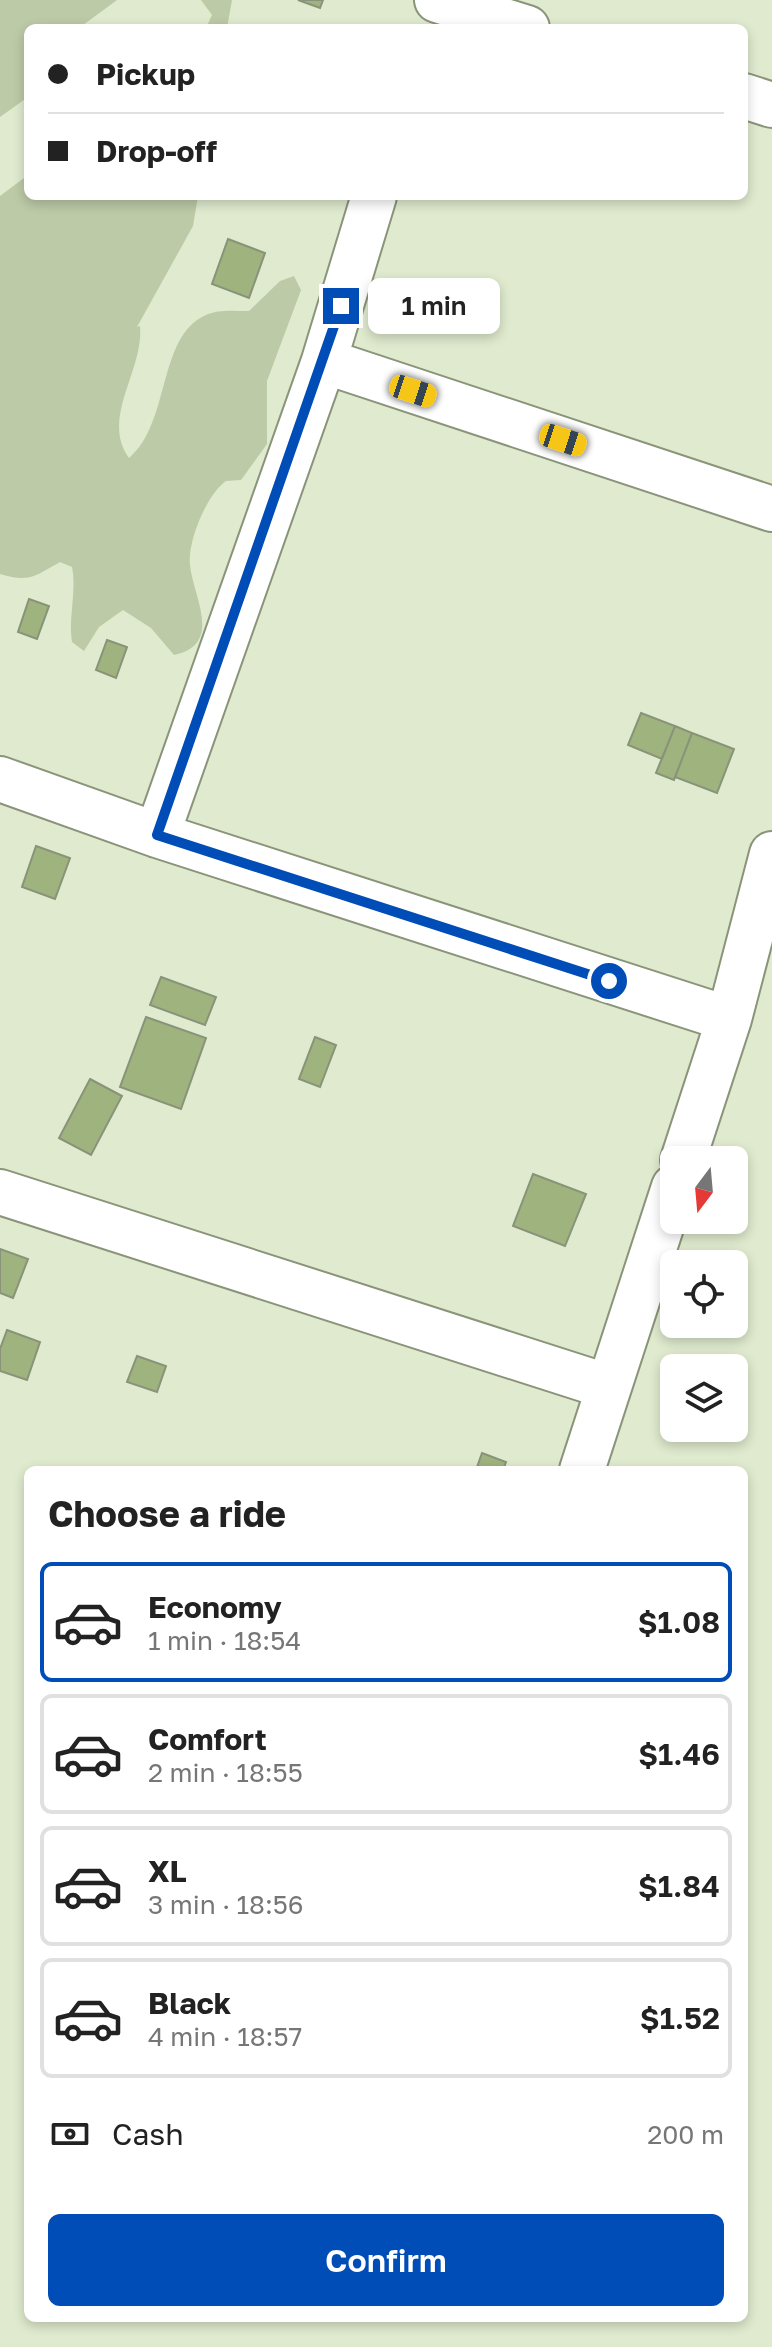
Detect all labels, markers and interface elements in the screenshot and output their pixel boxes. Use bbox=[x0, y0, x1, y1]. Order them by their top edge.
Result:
text: Pickup bbox=[96, 56, 195, 92]
text: Drop-off bbox=[96, 133, 217, 169]
callout: 1 min bbox=[369, 278, 501, 334]
route end bbox=[323, 288, 359, 324]
text: 1 min bbox=[401, 290, 467, 321]
car bbox=[386, 372, 440, 410]
car bbox=[536, 421, 590, 459]
route start bbox=[591, 963, 627, 999]
north arrow bbox=[660, 1146, 748, 1234]
map controls bbox=[660, 1146, 748, 1442]
button: locate bbox=[660, 1250, 748, 1338]
button: layers bbox=[660, 1354, 748, 1442]
text: Choose a ride bbox=[48, 1492, 286, 1535]
icon: car bbox=[52, 1586, 124, 1658]
text: Economy bbox=[148, 1589, 282, 1625]
text: $1.08 bbox=[638, 1604, 720, 1640]
text: 1 min · 18:54 bbox=[148, 1625, 301, 1656]
icon: car bbox=[52, 1718, 124, 1790]
text: Comfort bbox=[148, 1721, 267, 1757]
text: $1.46 bbox=[638, 1736, 720, 1772]
text: 2 min · 18:55 bbox=[148, 1757, 303, 1788]
icon: car bbox=[52, 1850, 124, 1922]
text: XL bbox=[148, 1853, 187, 1889]
text: $1.84 bbox=[638, 1868, 720, 1904]
text: 3 min · 18:56 bbox=[148, 1889, 304, 1920]
icon: car bbox=[52, 1982, 124, 2054]
text: Black bbox=[148, 1985, 231, 2021]
text: $1.52 bbox=[640, 2000, 720, 2036]
text: 4 min · 18:57 bbox=[148, 2021, 302, 2052]
icon: cash bbox=[48, 2112, 92, 2156]
text: Cash bbox=[112, 2116, 184, 2152]
text: 200 m bbox=[647, 2119, 724, 2150]
button: Confirm bbox=[48, 2214, 724, 2306]

